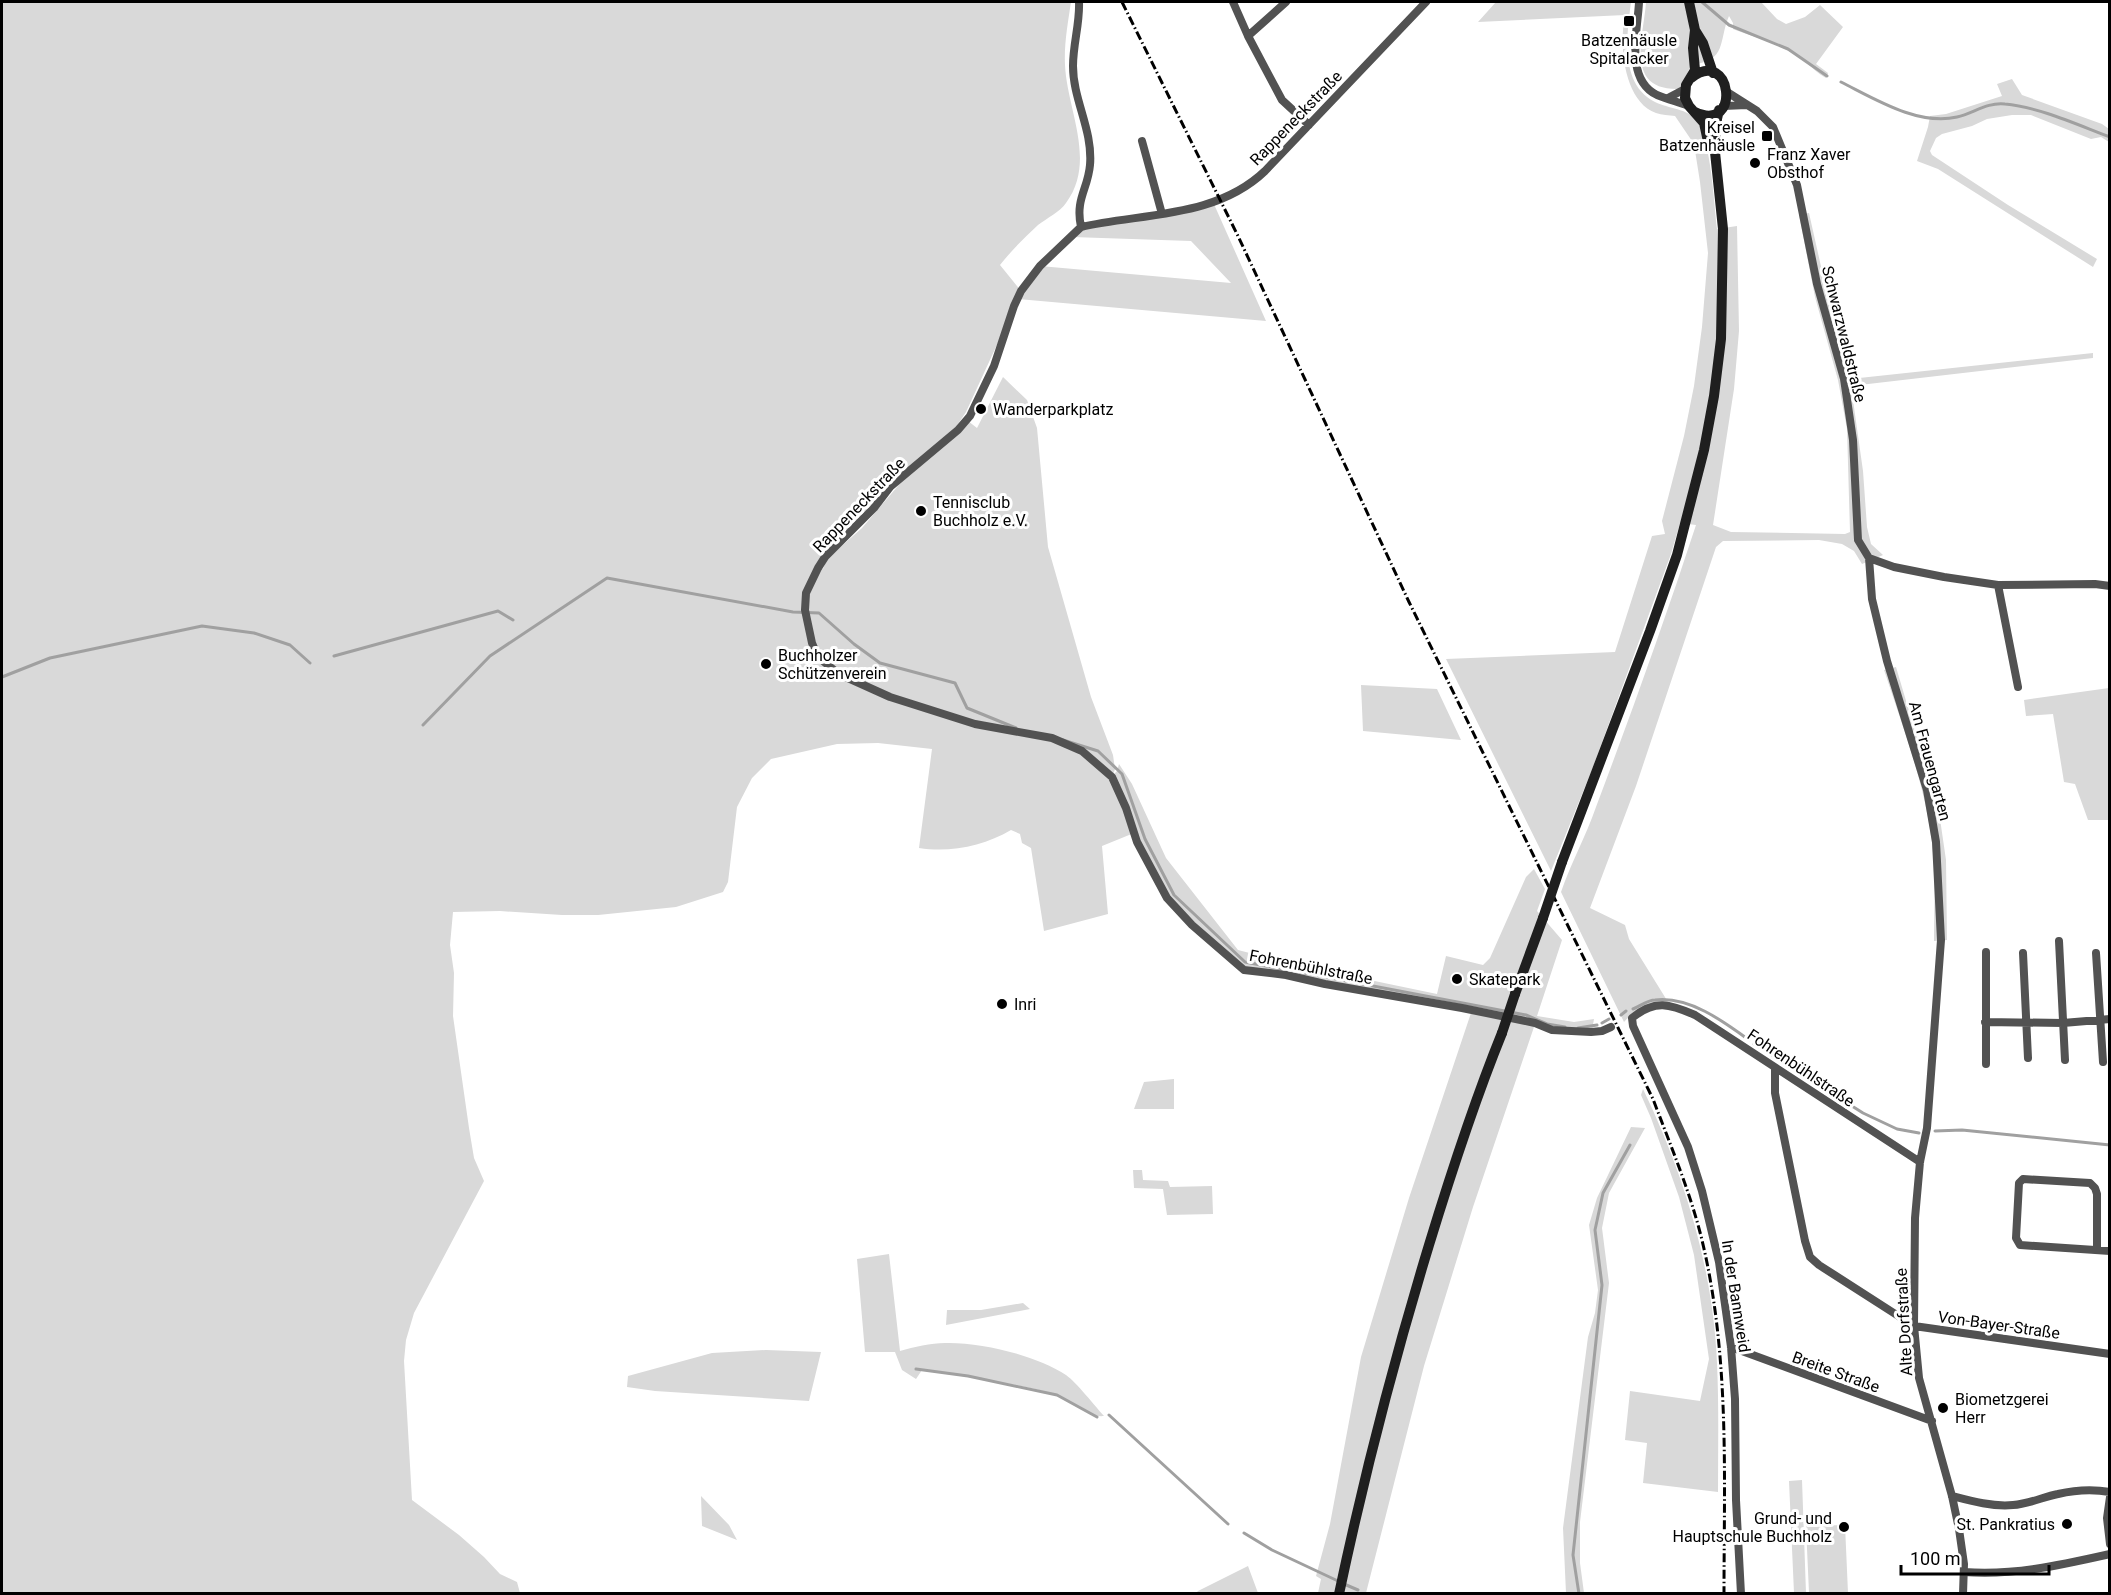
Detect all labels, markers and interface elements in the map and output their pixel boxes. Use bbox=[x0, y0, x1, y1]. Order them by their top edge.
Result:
marker: Batzenhäusle Spitalacker bbox=[1622, 14, 1636, 28]
place label: Batzenhäusle Spitalacker bbox=[1581, 31, 1677, 68]
street label: Rappeneckstraße bbox=[1246, 67, 1346, 169]
place label: Kreisel Batzenhäusle bbox=[1659, 118, 1755, 155]
marker: Kreisel Batzenhäusle bbox=[1760, 129, 1774, 143]
place label: Franz Xaver Obsthof bbox=[1767, 145, 1851, 182]
marker: Franz Xaver Obsthof bbox=[1748, 156, 1762, 170]
street label: Schwarzwaldstraße bbox=[1818, 264, 1870, 404]
place label: Wanderparkplatz bbox=[993, 400, 1113, 419]
marker: Wanderparkplatz bbox=[974, 402, 988, 416]
street label: Rappeneckstraße bbox=[809, 454, 909, 556]
place label: Tennisclub Buchholz e.V. bbox=[933, 493, 1028, 530]
marker: Tennisclub Buchholz e.V. bbox=[914, 504, 928, 518]
place label: Buchholzer Schützenverein bbox=[778, 646, 887, 683]
marker: Buchholzer Schützenverein bbox=[759, 657, 773, 671]
street label: Am Frauengarten bbox=[1905, 699, 1955, 823]
street label: Fohrenbühlstraße bbox=[1248, 946, 1374, 988]
place label: Skatepark bbox=[1469, 970, 1541, 989]
marker: Skatepark bbox=[1450, 972, 1464, 986]
place label: Inri bbox=[1014, 995, 1037, 1014]
marker: Inri bbox=[995, 997, 1009, 1011]
street label: Fohrenbühlstraße bbox=[1744, 1025, 1858, 1111]
street label: In der Bannweid bbox=[1718, 1238, 1754, 1354]
street label: Alte Dorfstraße bbox=[1892, 1268, 1916, 1376]
street label: Von-Bayer-Straße bbox=[1937, 1307, 2061, 1343]
street label: Breite Straße bbox=[1790, 1347, 1882, 1397]
place label: Biometzgerei Herr bbox=[1955, 1390, 2049, 1427]
marker: Biometzgerei Herr bbox=[1936, 1401, 1950, 1415]
place label: Grund- und Hauptschule Buchholz bbox=[1672, 1509, 1832, 1546]
place label: St. Pankratius bbox=[1956, 1515, 2055, 1534]
marker: St. Pankratius bbox=[2060, 1517, 2074, 1531]
marker: Grund- und Hauptschule Buchholz bbox=[1837, 1520, 1851, 1534]
scale bar bbox=[1901, 1538, 2050, 1576]
text: 100 m bbox=[1910, 1548, 1961, 1569]

